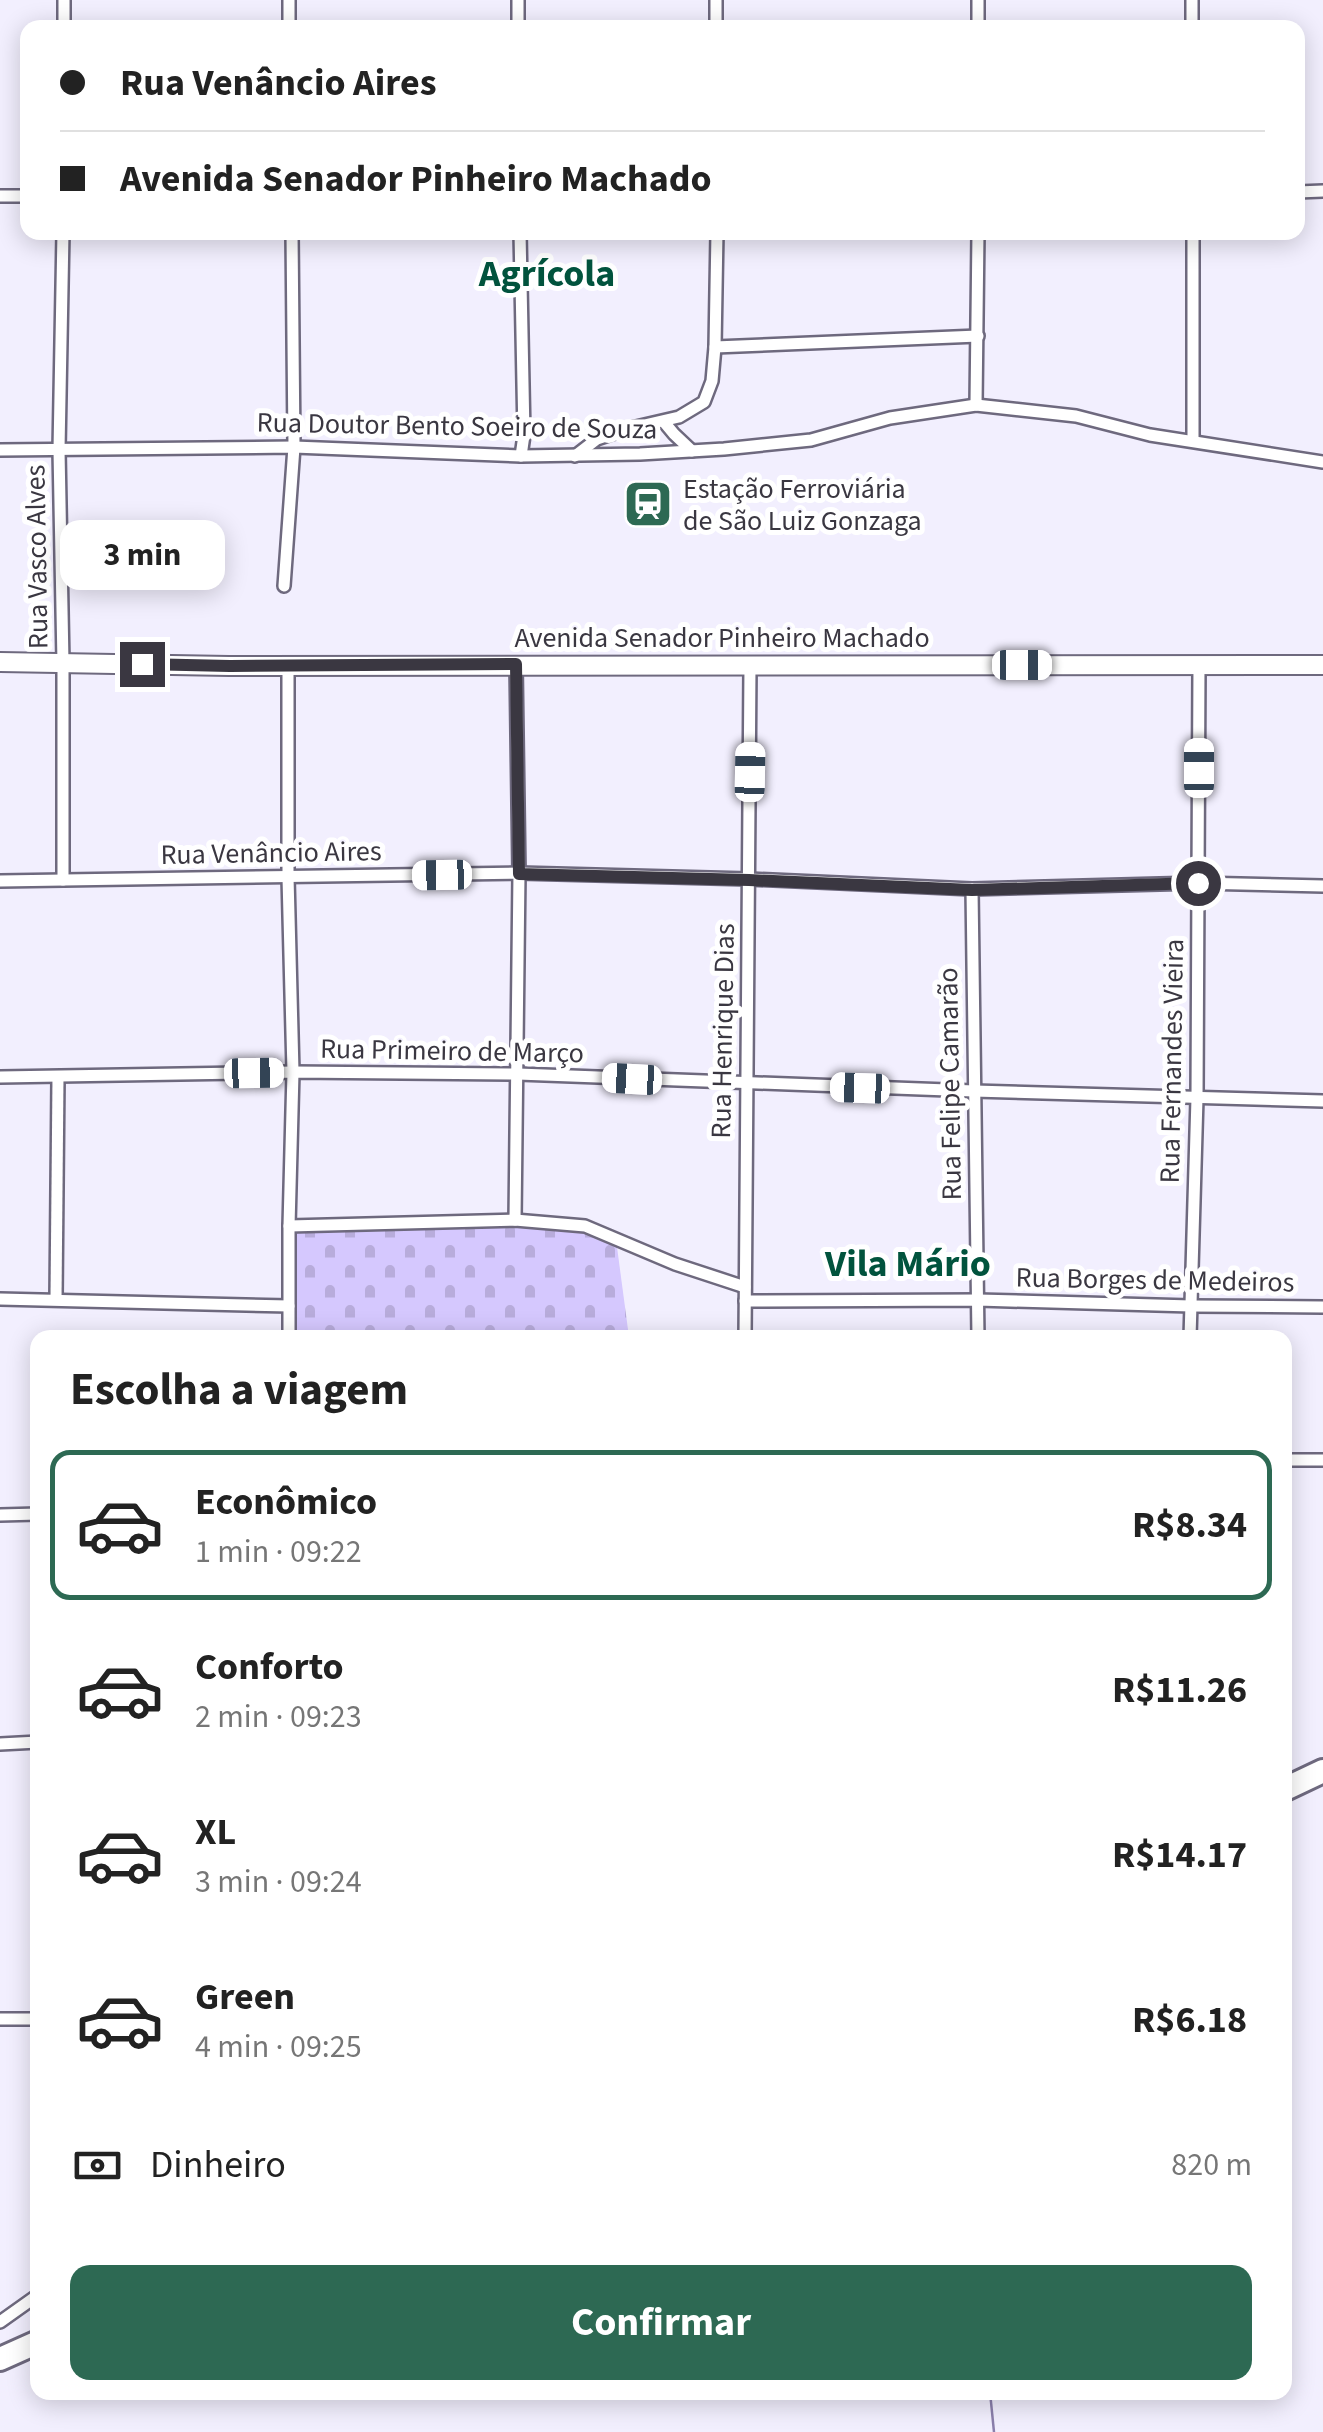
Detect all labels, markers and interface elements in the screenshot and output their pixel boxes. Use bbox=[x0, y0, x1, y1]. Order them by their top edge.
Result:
text: Rua Venâncio Aires bbox=[120, 56, 437, 110]
text: Avenida Senador Pinheiro Machado bbox=[120, 152, 712, 206]
district label: Agrícola bbox=[478, 247, 615, 301]
street label: Rua Doutor Bento Soeiro de Souza bbox=[256, 403, 658, 449]
street label: Rua Vasco Alves bbox=[15, 464, 59, 650]
place label: Estação Ferroviária de São Luiz Gonzaga bbox=[683, 469, 922, 541]
station icon: Estação Ferroviária de São Luiz Gonzaga bbox=[622, 478, 674, 530]
callout: 3 min bbox=[59, 519, 224, 589]
text: 3 min bbox=[104, 532, 181, 578]
street label: Avenida Senador Pinheiro Machado bbox=[514, 618, 930, 658]
route end bbox=[120, 642, 165, 687]
car bbox=[992, 650, 1052, 680]
car bbox=[1184, 738, 1214, 798]
car bbox=[734, 742, 766, 802]
street label: Rua Venâncio Aires bbox=[160, 831, 382, 875]
car bbox=[412, 859, 472, 891]
route start bbox=[1176, 861, 1221, 906]
street label: Rua Henrique Dias bbox=[701, 923, 745, 1139]
street label: Rua Fernandes Vieira bbox=[1150, 938, 1194, 1184]
street label: Rua Felipe Camarão bbox=[928, 967, 972, 1201]
street label: Rua Primeiro de Março bbox=[320, 1029, 584, 1073]
car bbox=[224, 1057, 284, 1089]
car bbox=[601, 1062, 663, 1096]
car bbox=[829, 1072, 891, 1104]
district label: Vila Mário bbox=[824, 1237, 991, 1291]
street label: Rua Borges de Medeiros bbox=[1015, 1258, 1295, 1302]
text: Escolha a viagem bbox=[70, 1358, 408, 1422]
text: Econômico bbox=[195, 1475, 377, 1529]
icon: car bbox=[75, 1480, 165, 1570]
text: R$8.34 bbox=[1132, 1498, 1247, 1552]
text: 1 min · 09:22 bbox=[195, 1529, 362, 1575]
text: Conforto bbox=[195, 1640, 344, 1694]
icon: car bbox=[75, 1645, 165, 1735]
text: R$11.26 bbox=[1112, 1663, 1247, 1717]
text: 2 min · 09:23 bbox=[195, 1694, 362, 1740]
text: XL bbox=[195, 1805, 236, 1859]
icon: car bbox=[75, 1810, 165, 1900]
text: R$14.17 bbox=[1112, 1828, 1247, 1882]
text: 3 min · 09:24 bbox=[195, 1859, 362, 1905]
text: Green bbox=[195, 1970, 295, 2024]
icon: car bbox=[75, 1975, 165, 2065]
text: R$6.18 bbox=[1132, 1993, 1247, 2047]
text: 4 min · 09:25 bbox=[195, 2024, 362, 2070]
icon: cash bbox=[70, 2138, 125, 2193]
text: Dinheiro bbox=[150, 2138, 286, 2192]
text: 820 m bbox=[1171, 2142, 1252, 2188]
button: Confirmar bbox=[70, 2265, 1252, 2380]

